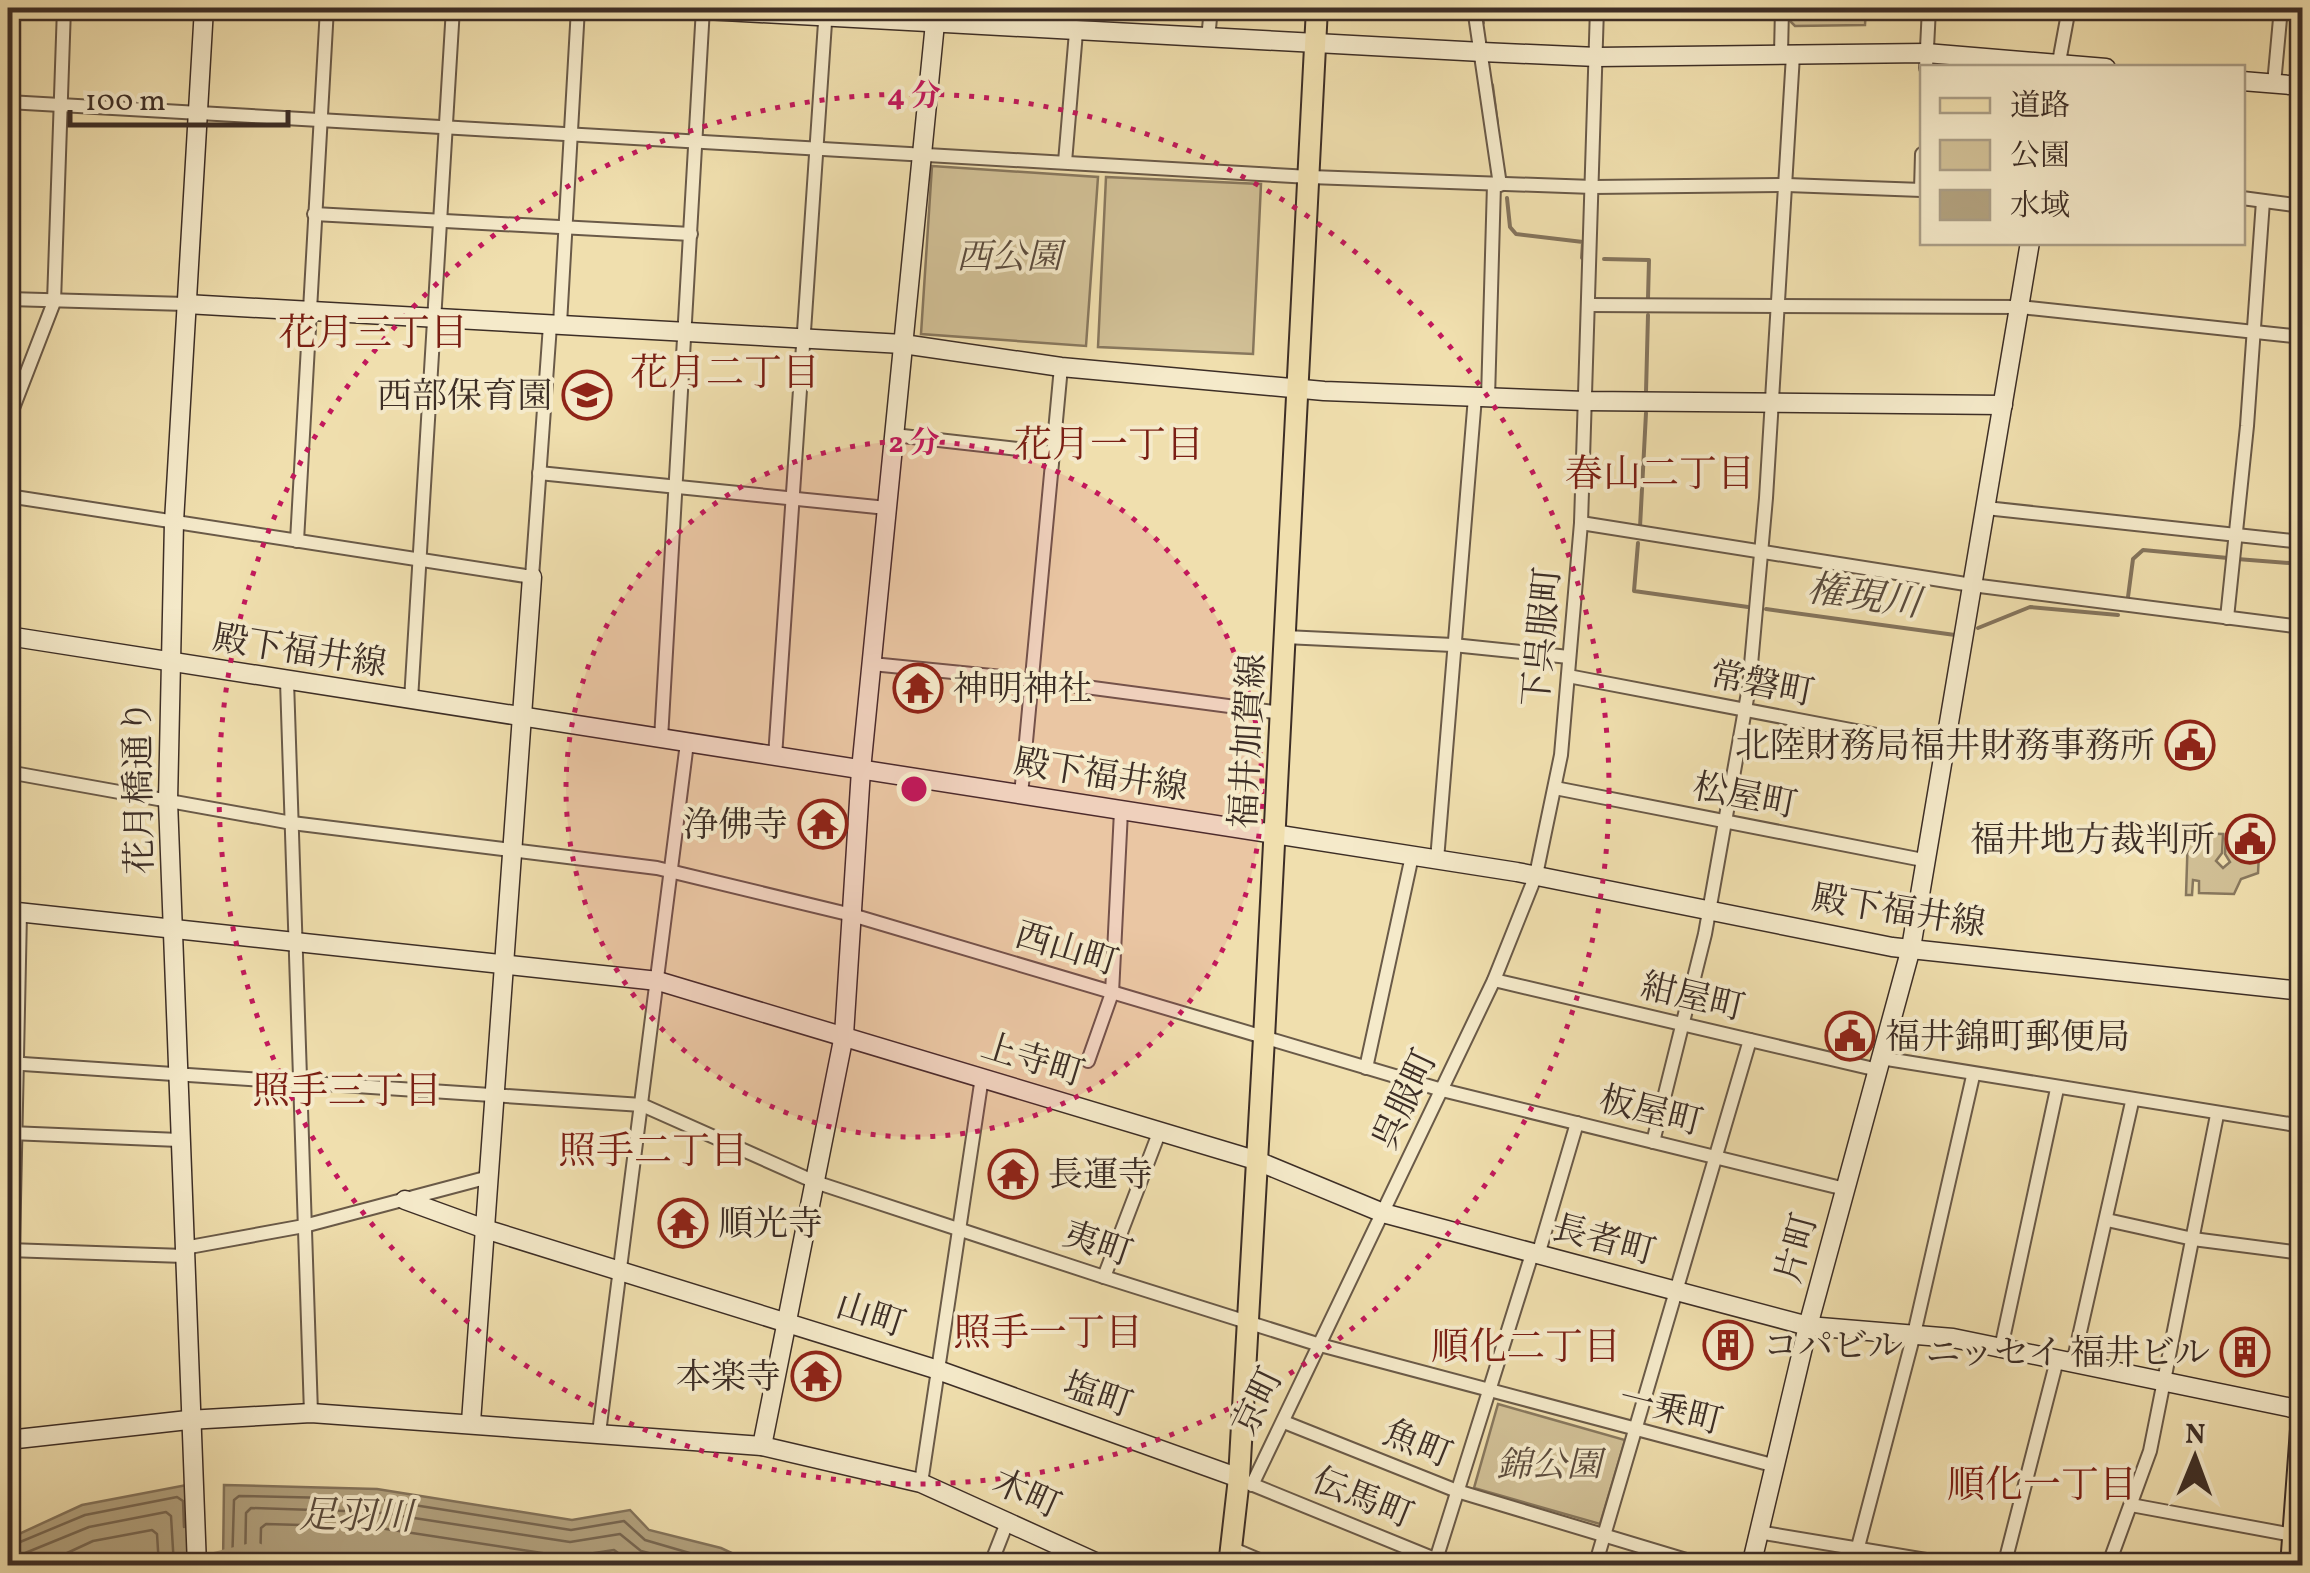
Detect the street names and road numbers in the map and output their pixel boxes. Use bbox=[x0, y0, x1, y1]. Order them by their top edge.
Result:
street label: 下呉服町 bbox=[1514, 565, 1574, 709]
street label: 殿下福井線 bbox=[209, 616, 390, 690]
street label: 常磐町 bbox=[1705, 652, 1818, 720]
street label: 福井加賀線 bbox=[1221, 653, 1279, 830]
street label: 花月橋通り bbox=[115, 699, 167, 875]
street label: 殿下福井線 bbox=[1010, 740, 1191, 814]
street label: 松屋町 bbox=[1688, 764, 1801, 832]
street label: 殿下福井線 bbox=[1808, 876, 1989, 950]
street label: 西山町 bbox=[1009, 913, 1123, 989]
street label: 紺屋町 bbox=[1636, 964, 1749, 1034]
street label: 上寺町 bbox=[975, 1024, 1089, 1100]
street label: 呉服町 bbox=[1363, 1043, 1451, 1158]
street label: 板屋町 bbox=[1594, 1077, 1707, 1149]
street label: 長者町 bbox=[1546, 1205, 1660, 1279]
street label: 片町 bbox=[1767, 1209, 1831, 1289]
street label: 夷町 bbox=[1056, 1212, 1138, 1280]
street label: 山町 bbox=[829, 1283, 911, 1350]
street label: 京町 bbox=[1223, 1360, 1297, 1444]
street label: 塩町 bbox=[1056, 1363, 1138, 1431]
street label: 一乗町 bbox=[1614, 1376, 1727, 1448]
street label: 魚町 bbox=[1375, 1410, 1458, 1481]
street label: 伝馬町 bbox=[1304, 1458, 1420, 1542]
street label: 木町 bbox=[984, 1460, 1068, 1532]

